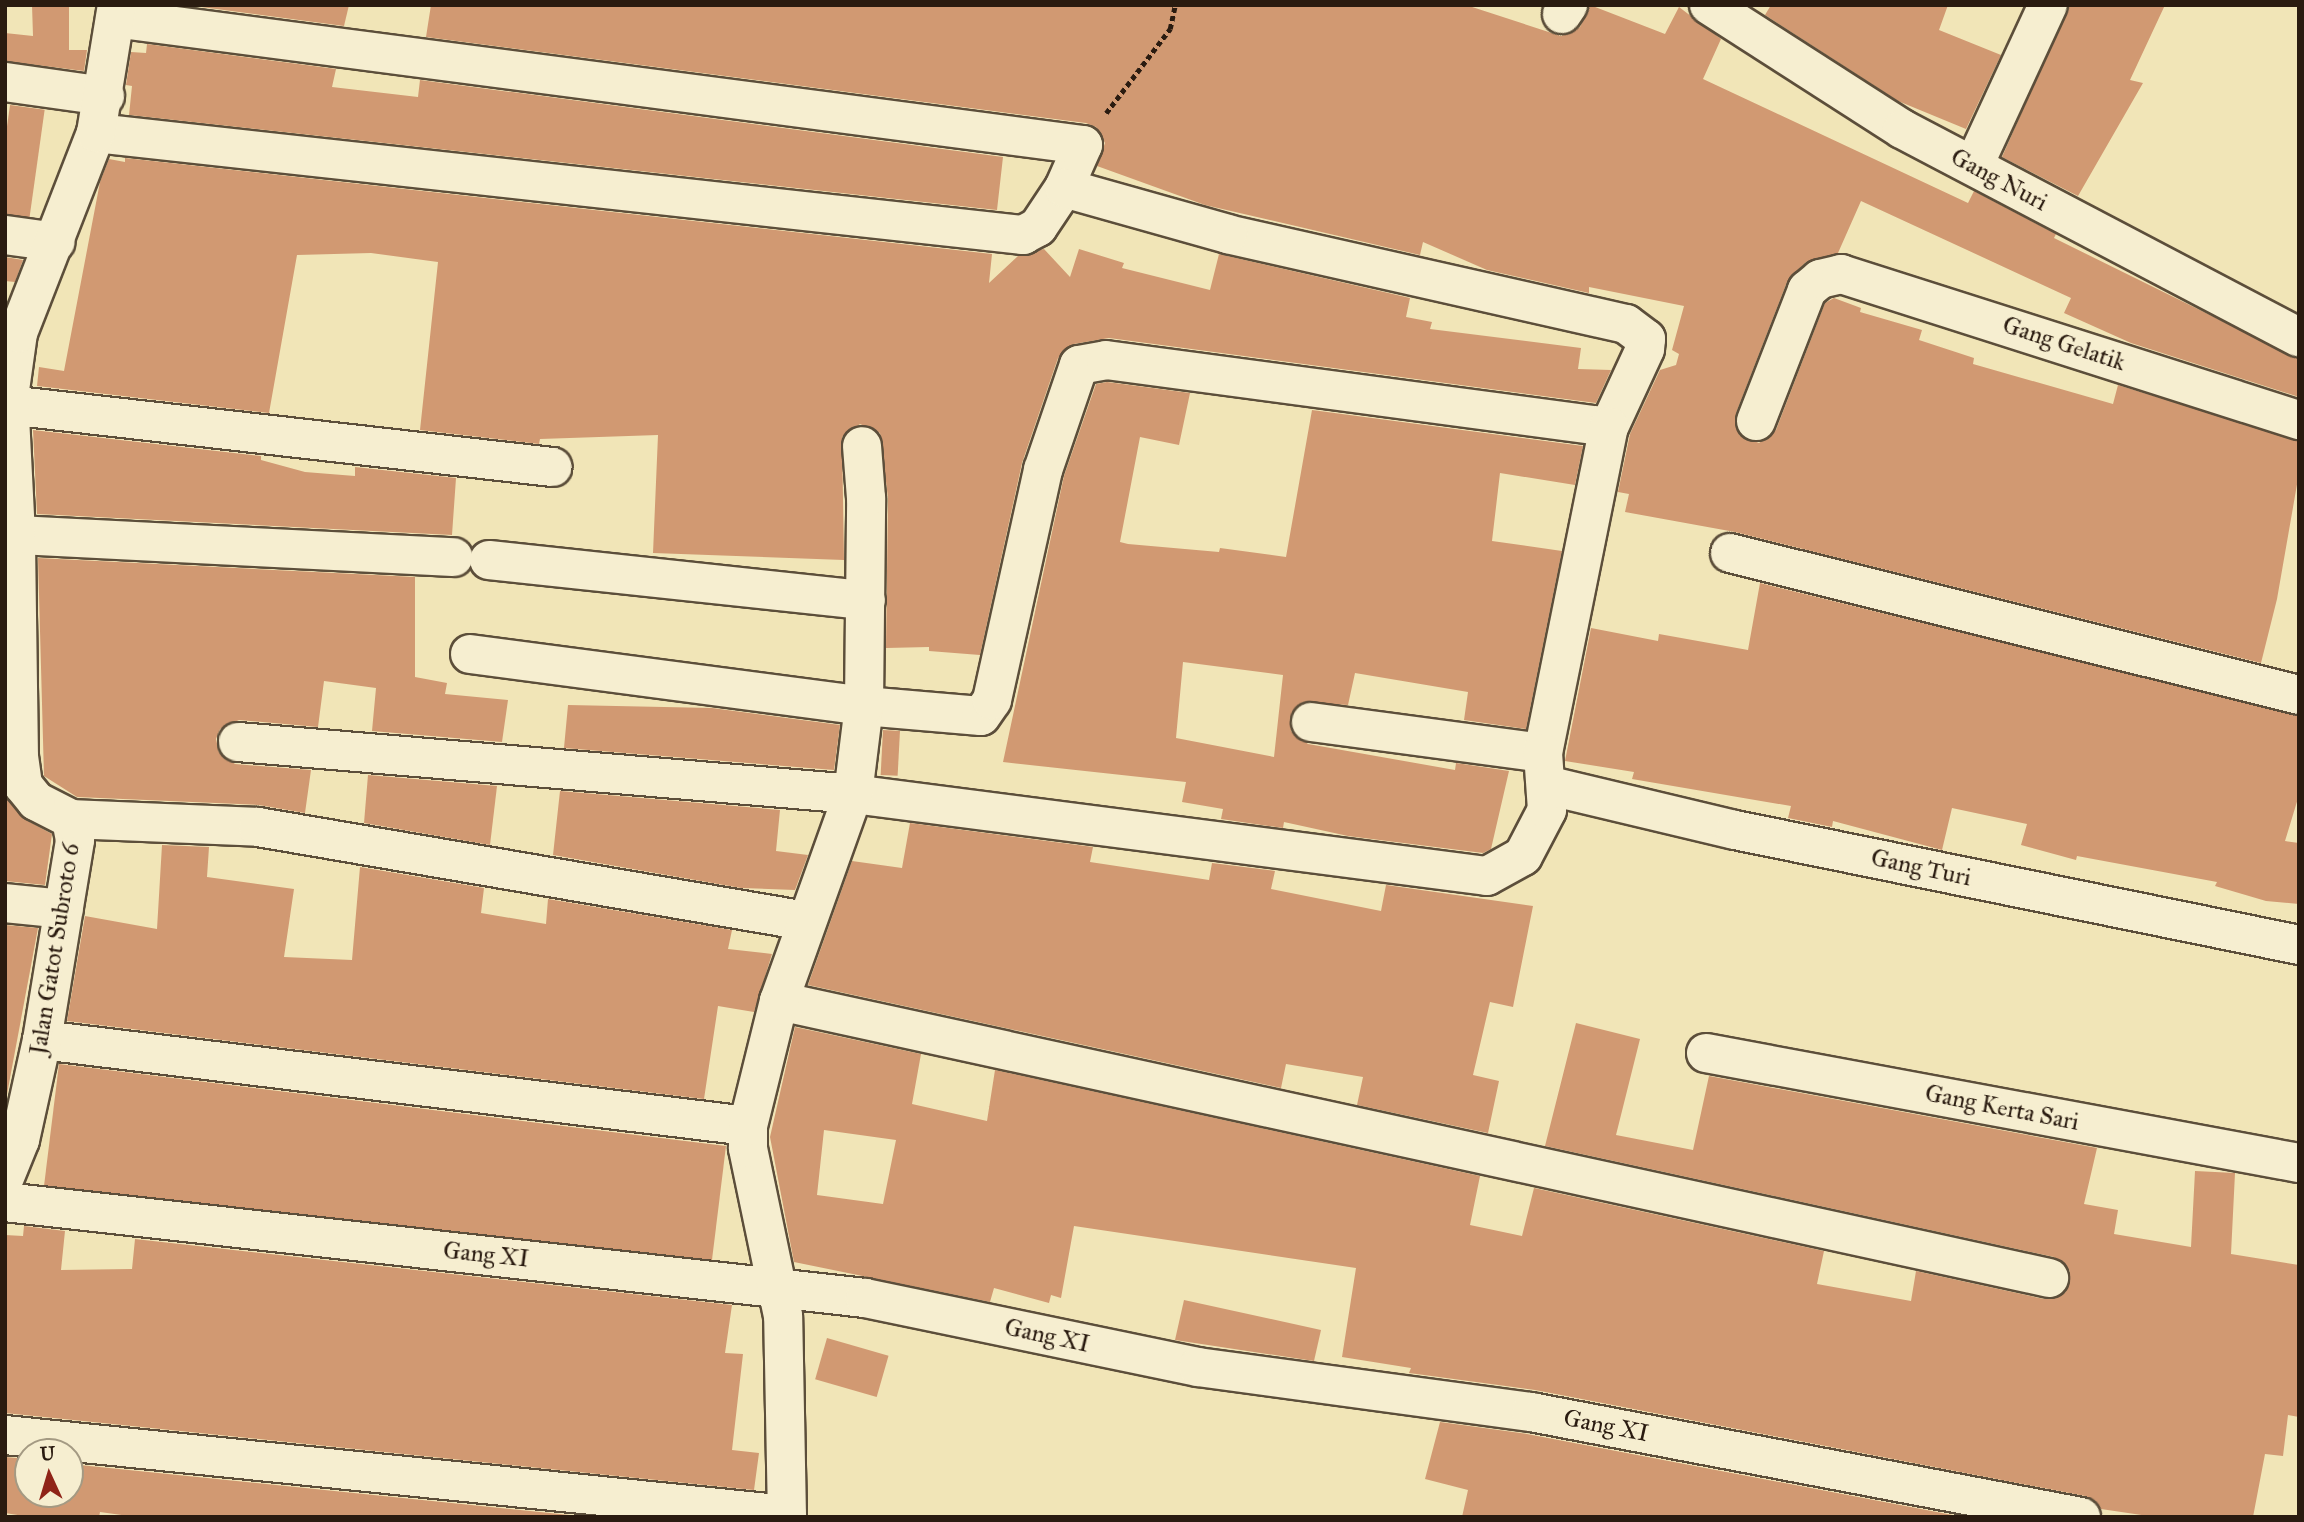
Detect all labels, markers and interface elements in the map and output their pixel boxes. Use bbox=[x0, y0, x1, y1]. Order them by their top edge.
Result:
street label: Gang Nuri bbox=[1946, 143, 2052, 217]
street label: Gang Gelatik bbox=[1999, 311, 2129, 377]
street label: Jalan Gatot Subroto 6 bbox=[24, 841, 86, 1057]
street label: Gang Turi bbox=[1868, 843, 1974, 893]
street label: Gang Kerta Sari bbox=[1923, 1079, 2081, 1137]
street label: Gang XI bbox=[442, 1236, 530, 1274]
street label: Gang XI bbox=[1002, 1313, 1092, 1359]
street label: Gang XI bbox=[1561, 1404, 1651, 1448]
north arrow bbox=[14, 1438, 84, 1508]
text: U bbox=[39, 1442, 56, 1466]

